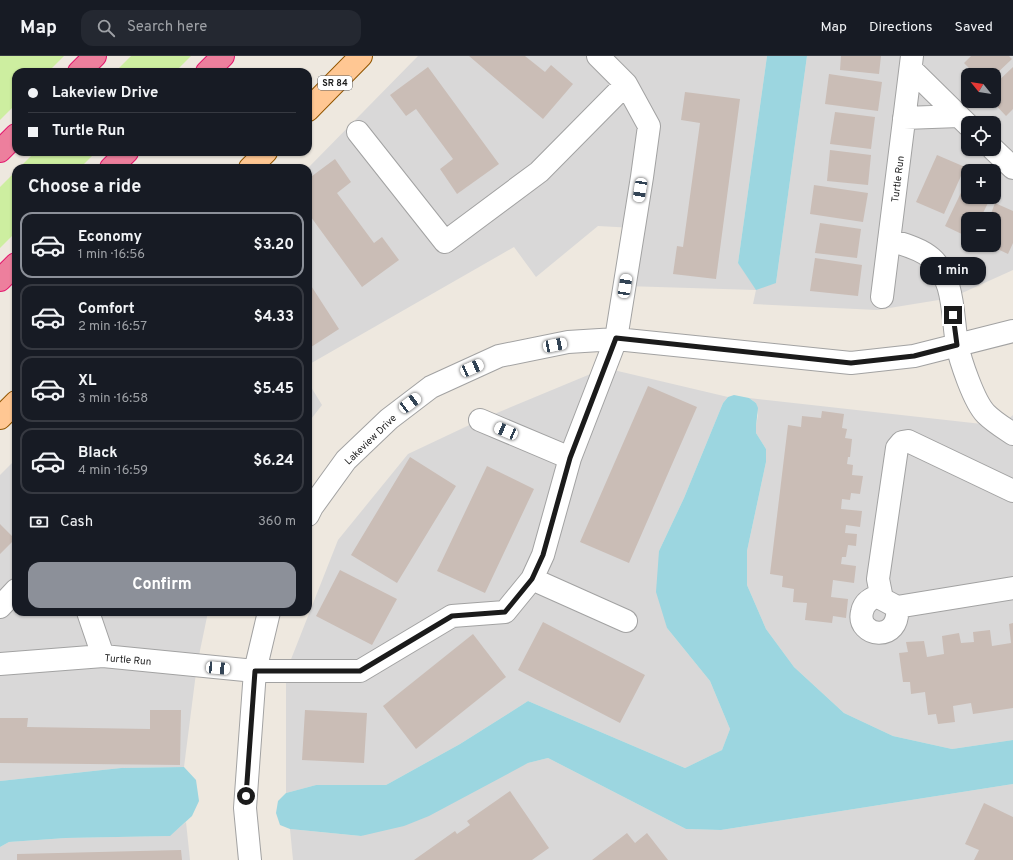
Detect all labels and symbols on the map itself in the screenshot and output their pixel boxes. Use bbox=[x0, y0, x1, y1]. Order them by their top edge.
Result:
north arrow bbox=[961, 68, 1001, 108]
road number: SR 84 bbox=[318, 76, 352, 90]
street label: Turtle Run bbox=[889, 155, 908, 203]
car bbox=[632, 177, 648, 203]
callout: 1 min bbox=[920, 257, 986, 285]
car bbox=[617, 273, 633, 299]
route end bbox=[944, 306, 962, 324]
car bbox=[542, 337, 568, 353]
car bbox=[459, 358, 485, 378]
car bbox=[397, 391, 423, 415]
street label: Lakeview Drive bbox=[342, 412, 400, 468]
car bbox=[493, 421, 519, 441]
street label: Turtle Run bbox=[104, 652, 152, 669]
car bbox=[206, 661, 230, 675]
route start bbox=[237, 787, 255, 805]

